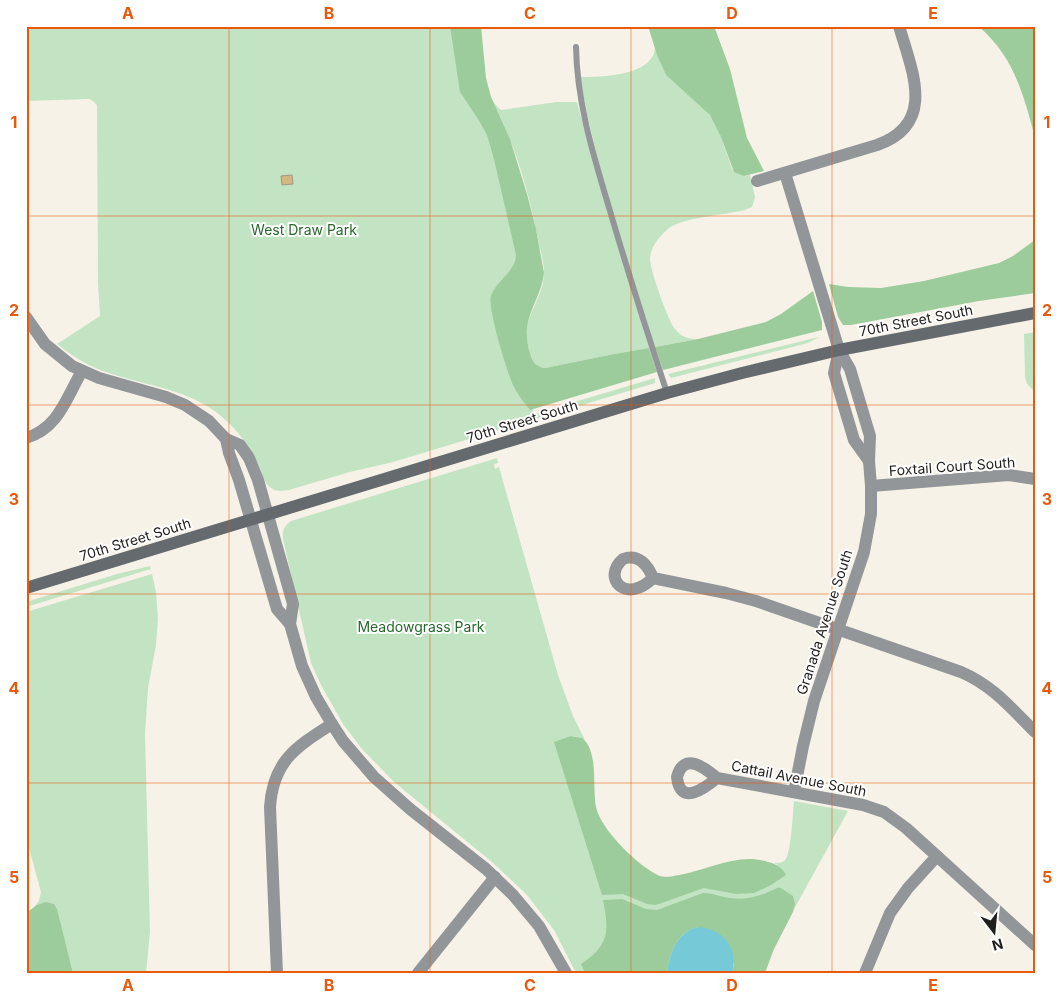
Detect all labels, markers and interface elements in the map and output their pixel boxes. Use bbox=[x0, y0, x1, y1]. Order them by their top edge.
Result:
text: A bbox=[122, 3, 134, 23]
text: B bbox=[324, 3, 334, 23]
text: C bbox=[524, 3, 536, 23]
text: D bbox=[726, 3, 738, 23]
text: E bbox=[928, 3, 938, 23]
text: 1 bbox=[11, 112, 17, 132]
text: 1 bbox=[1044, 112, 1050, 132]
park label: West Draw Park bbox=[251, 221, 357, 238]
text: 2 bbox=[9, 300, 19, 320]
text: 2 bbox=[1042, 300, 1052, 320]
street label: 70th Street South bbox=[858, 301, 974, 339]
street label: 70th Street South bbox=[464, 396, 580, 446]
street label: Foxtail Court South bbox=[888, 453, 1016, 479]
text: 3 bbox=[9, 489, 19, 509]
text: 3 bbox=[1042, 489, 1052, 509]
street label: 70th Street South bbox=[77, 514, 193, 564]
street label: Granada Avenue South bbox=[792, 547, 856, 697]
park label: Meadowgrass Park bbox=[357, 618, 485, 635]
text: 4 bbox=[9, 678, 20, 698]
text: 4 bbox=[1042, 678, 1053, 698]
street label: Cattail Avenue South bbox=[730, 757, 868, 799]
text: 5 bbox=[9, 867, 19, 887]
text: 5 bbox=[1042, 867, 1052, 887]
north arrow bbox=[968, 906, 1018, 956]
text: N bbox=[990, 935, 1005, 955]
text: A bbox=[122, 975, 134, 995]
text: B bbox=[324, 975, 334, 995]
text: C bbox=[524, 975, 536, 995]
text: D bbox=[726, 975, 738, 995]
text: E bbox=[928, 975, 938, 995]

